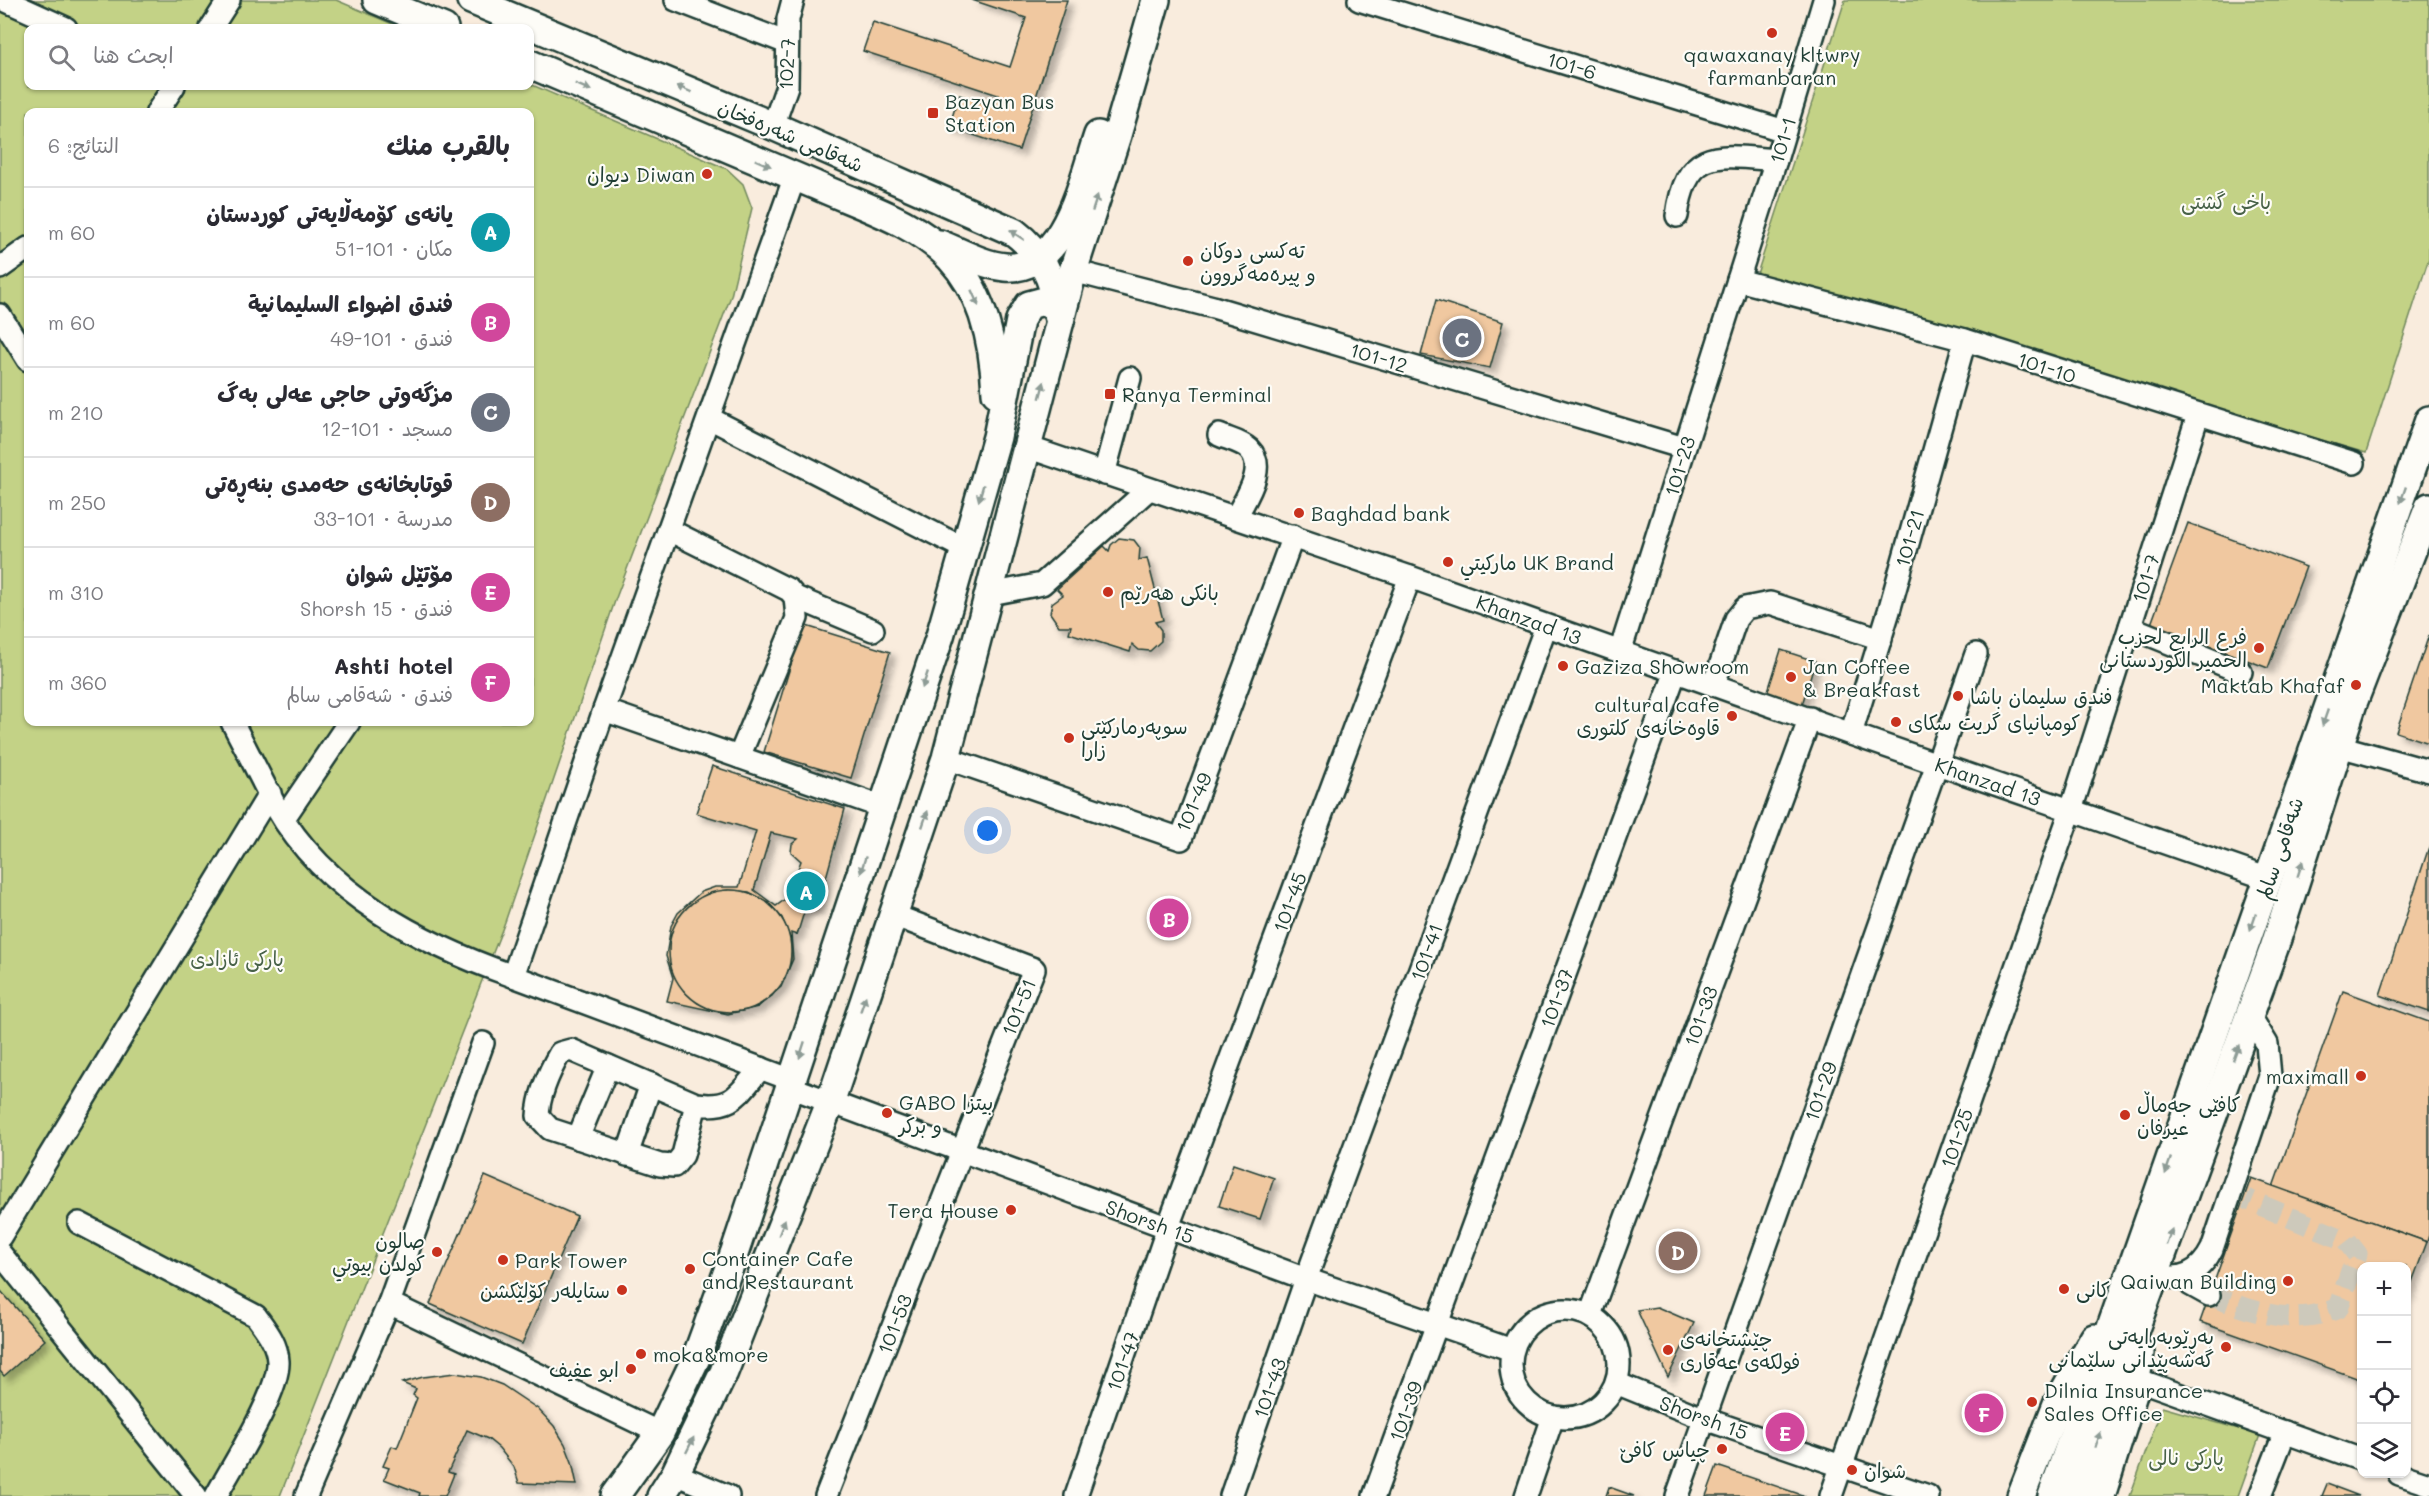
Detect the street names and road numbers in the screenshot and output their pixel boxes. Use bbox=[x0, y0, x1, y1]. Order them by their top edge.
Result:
street label: 102-7 bbox=[772, 37, 800, 91]
street label: 101-6 bbox=[1544, 45, 1600, 85]
street label: شەقامی شەرەفخان bbox=[714, 93, 868, 178]
street label: 101-1 bbox=[1763, 113, 1801, 167]
street label: 101-12 bbox=[1347, 336, 1411, 378]
street label: 101-10 bbox=[2014, 345, 2080, 389]
street label: 101-23 bbox=[1658, 433, 1700, 499]
street label: 101-21 bbox=[1888, 506, 1930, 570]
street label: 101-7 bbox=[2125, 550, 2165, 606]
street label: Khanzad 13 bbox=[1473, 588, 1585, 650]
street label: Khanzad 13 bbox=[1932, 751, 2044, 811]
street label: 101-49 bbox=[1169, 768, 1217, 836]
street label: شەقامی سالم bbox=[2249, 794, 2311, 903]
street label: 101-45 bbox=[1266, 868, 1312, 936]
street label: 101-41 bbox=[1404, 920, 1448, 984]
street label: 101-37 bbox=[1533, 965, 1579, 1031]
street label: 101-51 bbox=[995, 975, 1041, 1039]
street label: 101-33 bbox=[1677, 982, 1723, 1050]
street label: 101-29 bbox=[1798, 1057, 1842, 1124]
street label: 101-25 bbox=[1934, 1105, 1978, 1171]
street label: Shorsh 15 bbox=[1102, 1193, 1198, 1249]
street label: 101-53 bbox=[871, 1290, 917, 1358]
street label: 101-47 bbox=[1100, 1328, 1144, 1394]
street label: 101-43 bbox=[1247, 1354, 1291, 1422]
street label: 101-39 bbox=[1382, 1377, 1428, 1445]
street label: Shorsh 15 bbox=[1656, 1389, 1752, 1445]

